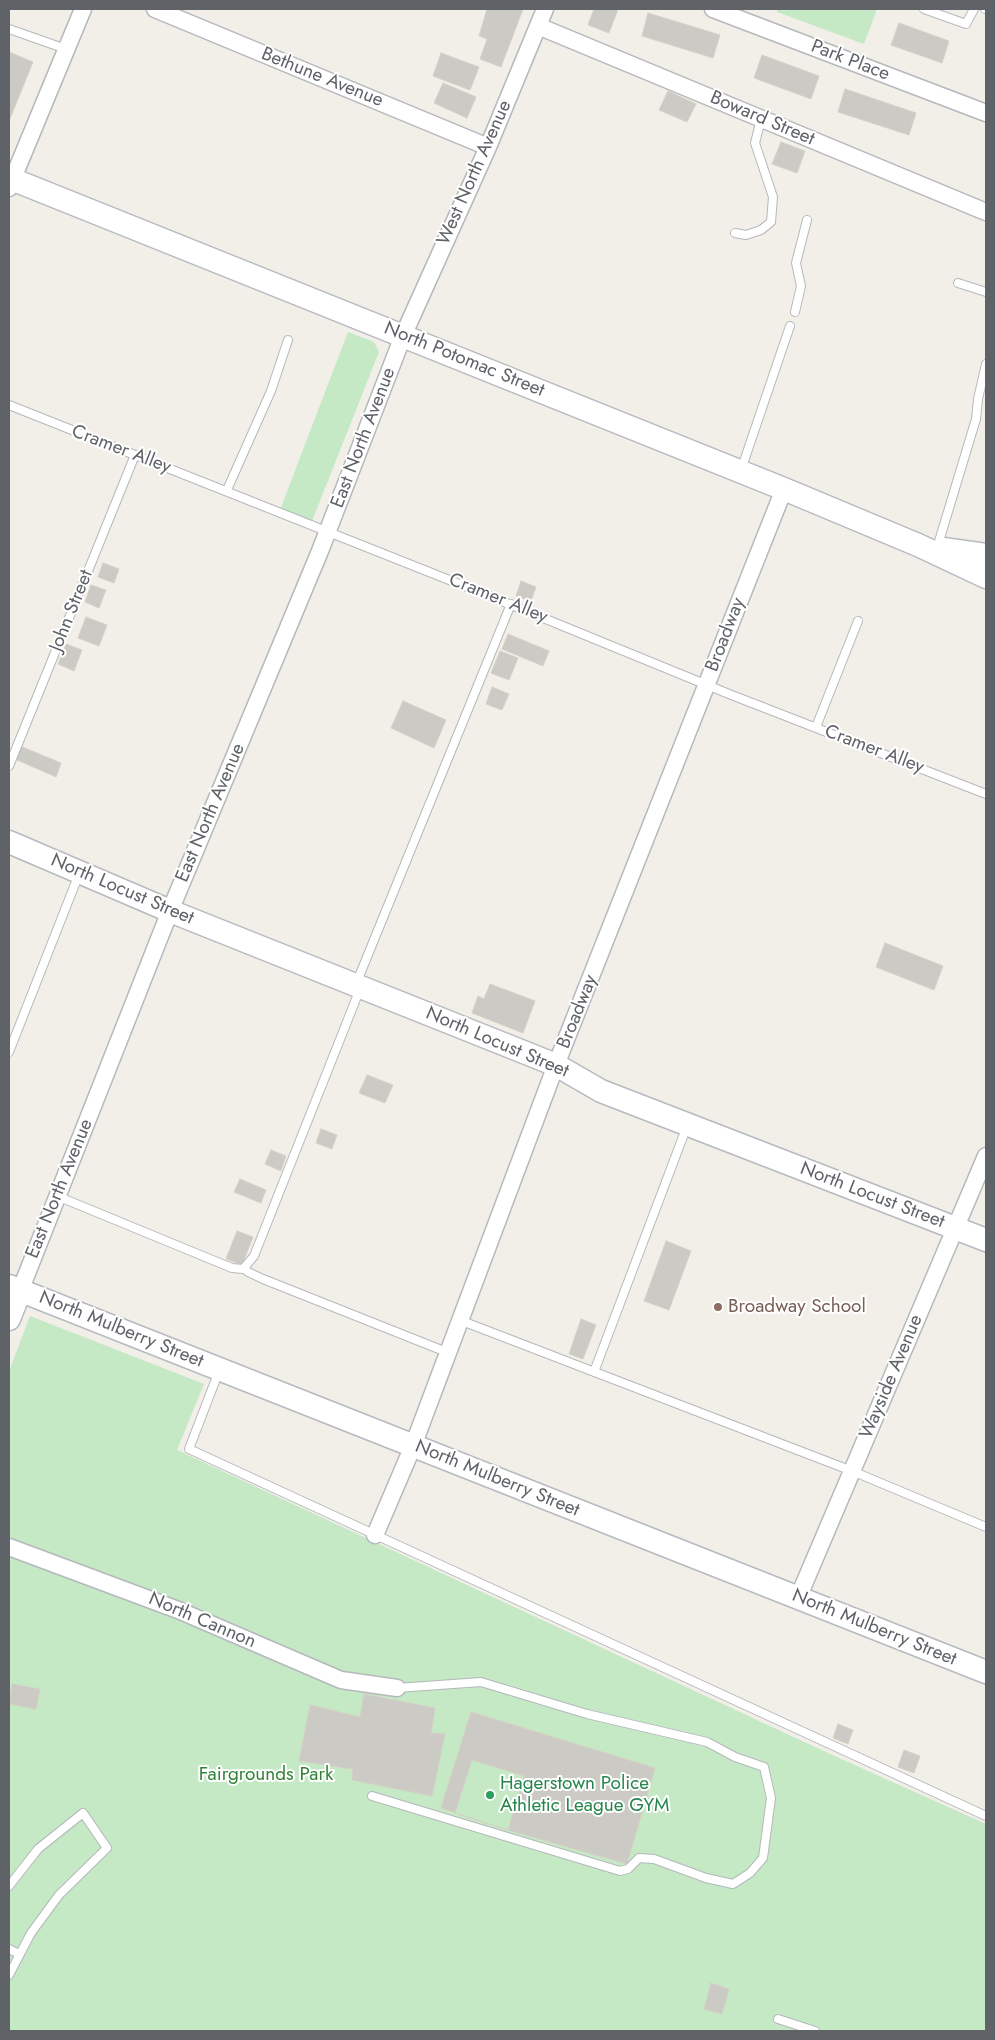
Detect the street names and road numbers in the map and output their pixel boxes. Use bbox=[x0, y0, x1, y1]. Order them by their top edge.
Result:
street label: Park Place bbox=[807, 36, 893, 86]
street label: Bethune Avenue bbox=[258, 43, 386, 113]
street label: Boward Street bbox=[706, 87, 818, 151]
street label: West North Avenue bbox=[433, 97, 517, 249]
street label: North Potomac Street bbox=[380, 317, 548, 403]
street label: East North Avenue bbox=[327, 365, 401, 511]
street label: Cramer Alley bbox=[68, 421, 174, 479]
street label: John Street bbox=[45, 567, 99, 655]
street label: Cramer Alley bbox=[445, 569, 551, 629]
street label: Broadway bbox=[701, 595, 751, 675]
street label: Cramer Alley bbox=[821, 721, 927, 779]
street label: East North Avenue bbox=[171, 740, 251, 886]
street label: North Locust Street bbox=[47, 850, 197, 930]
street label: Broadway bbox=[553, 972, 603, 1052]
street label: North Locust Street bbox=[422, 1003, 572, 1083]
street label: East North Avenue bbox=[22, 1116, 98, 1262]
street label: North Locust Street bbox=[796, 1158, 948, 1234]
street label: North Mulberry Street bbox=[36, 1287, 206, 1373]
street label: Wayside Avenue bbox=[856, 1312, 928, 1442]
street label: North Mulberry Street bbox=[412, 1436, 582, 1522]
street label: North Mulberry Street bbox=[789, 1585, 959, 1671]
street label: North Cannon bbox=[145, 1588, 259, 1654]

